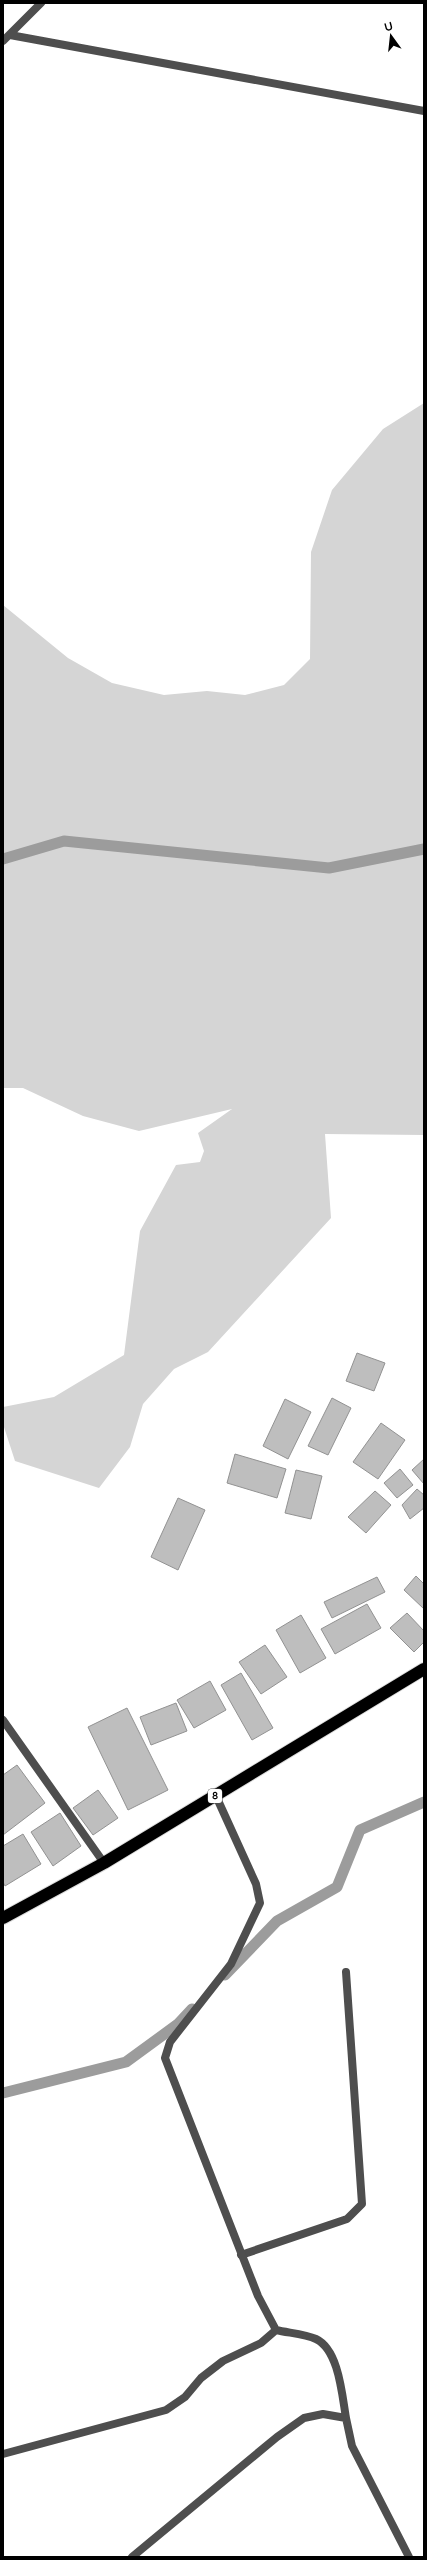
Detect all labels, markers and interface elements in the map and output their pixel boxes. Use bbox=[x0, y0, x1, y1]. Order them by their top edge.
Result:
north arrow bbox=[371, 16, 411, 56]
text: U bbox=[383, 19, 394, 34]
road number: 8 bbox=[208, 1789, 222, 1803]

